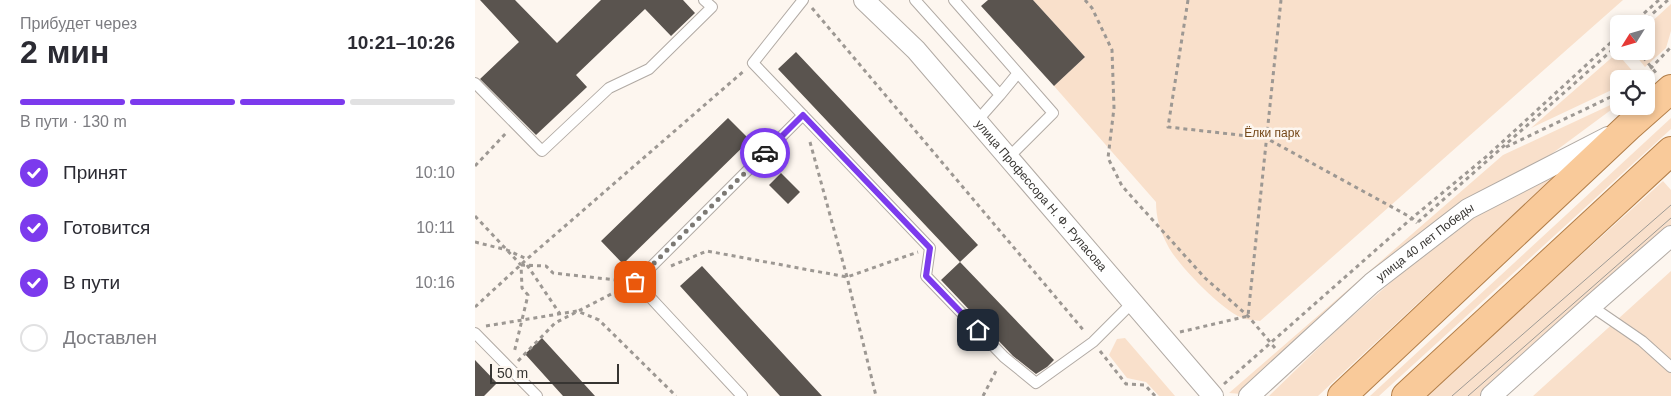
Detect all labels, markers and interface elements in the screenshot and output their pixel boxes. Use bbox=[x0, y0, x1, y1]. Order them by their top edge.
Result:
text: Прибудет через bbox=[20, 15, 137, 32]
north arrow bbox=[1610, 15, 1655, 60]
map controls bbox=[1610, 15, 1655, 115]
text: 10:21–10:26 bbox=[347, 32, 455, 53]
text: 2 мин bbox=[20, 34, 109, 70]
button: locate bbox=[1610, 70, 1655, 115]
text: В пути · 130 m bbox=[20, 113, 127, 130]
street label: улица Профессора Н. Ф. Рупасова bbox=[972, 117, 1110, 274]
park label: Ёлки парк bbox=[1244, 126, 1300, 140]
courier bbox=[740, 128, 790, 178]
icon: car bbox=[751, 139, 779, 167]
icon: check bbox=[20, 159, 48, 187]
text: Принят bbox=[63, 162, 127, 183]
text: 10:10 bbox=[415, 164, 455, 181]
street label: улица 40 лет Победы bbox=[1374, 200, 1476, 284]
icon: check bbox=[20, 214, 48, 242]
text: Готовится bbox=[63, 217, 150, 238]
text: 10:11 bbox=[416, 219, 455, 236]
pin bbox=[614, 261, 656, 303]
icon: bag bbox=[621, 268, 649, 296]
icon: check bbox=[20, 269, 48, 297]
text: В пути bbox=[63, 272, 120, 293]
text: 10:16 bbox=[415, 274, 455, 291]
pin bbox=[957, 309, 999, 351]
icon: home bbox=[964, 316, 992, 344]
text: Доставлен bbox=[63, 327, 157, 348]
scale bar bbox=[490, 361, 619, 384]
text: 50 m bbox=[497, 365, 528, 381]

